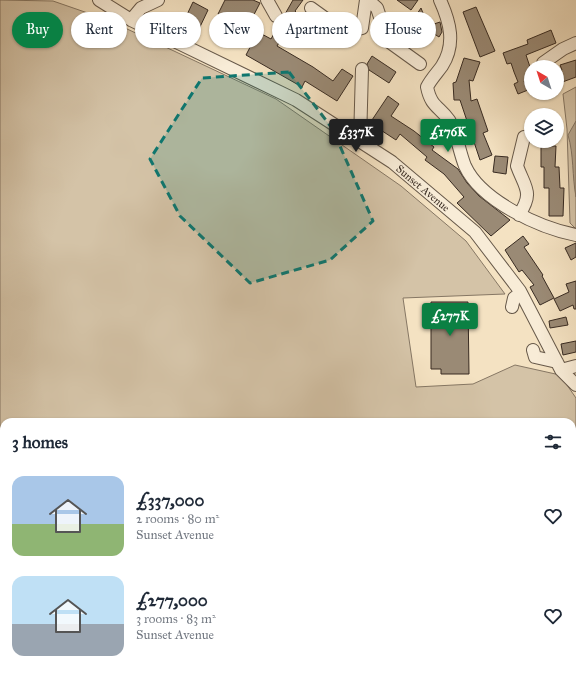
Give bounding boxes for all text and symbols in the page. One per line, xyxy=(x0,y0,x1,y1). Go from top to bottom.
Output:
chip: Buy xyxy=(12,12,63,48)
chip: Rent xyxy=(71,12,127,48)
chip: Filters xyxy=(135,12,201,48)
chip: New xyxy=(209,12,264,48)
chip: Apartment xyxy=(272,12,362,48)
chip: House xyxy=(370,12,436,48)
north arrow xyxy=(524,60,564,100)
map controls xyxy=(524,60,564,148)
button: layers xyxy=(524,108,564,148)
pin: £337K xyxy=(328,119,384,153)
pin: £176K xyxy=(420,119,476,153)
text: £337K xyxy=(338,124,374,140)
text: £176K xyxy=(430,124,466,140)
street label: Sunset Avenue xyxy=(393,162,452,215)
pin: £277K xyxy=(422,303,478,337)
text: £277K xyxy=(431,308,469,324)
icon: filters xyxy=(542,431,564,453)
text: 3 homes xyxy=(12,432,68,453)
text: £337,000 xyxy=(136,490,204,511)
icon: home xyxy=(44,492,92,540)
icon: heart xyxy=(542,505,564,527)
text: 2 rooms · 80 m² xyxy=(136,511,219,527)
text: Sunset Avenue xyxy=(136,527,214,543)
text: £277,000 xyxy=(136,590,208,611)
icon: home xyxy=(44,592,92,640)
icon: heart xyxy=(542,605,564,627)
text: 3 rooms · 83 m² xyxy=(136,611,216,627)
text: Sunset Avenue xyxy=(136,627,214,643)

